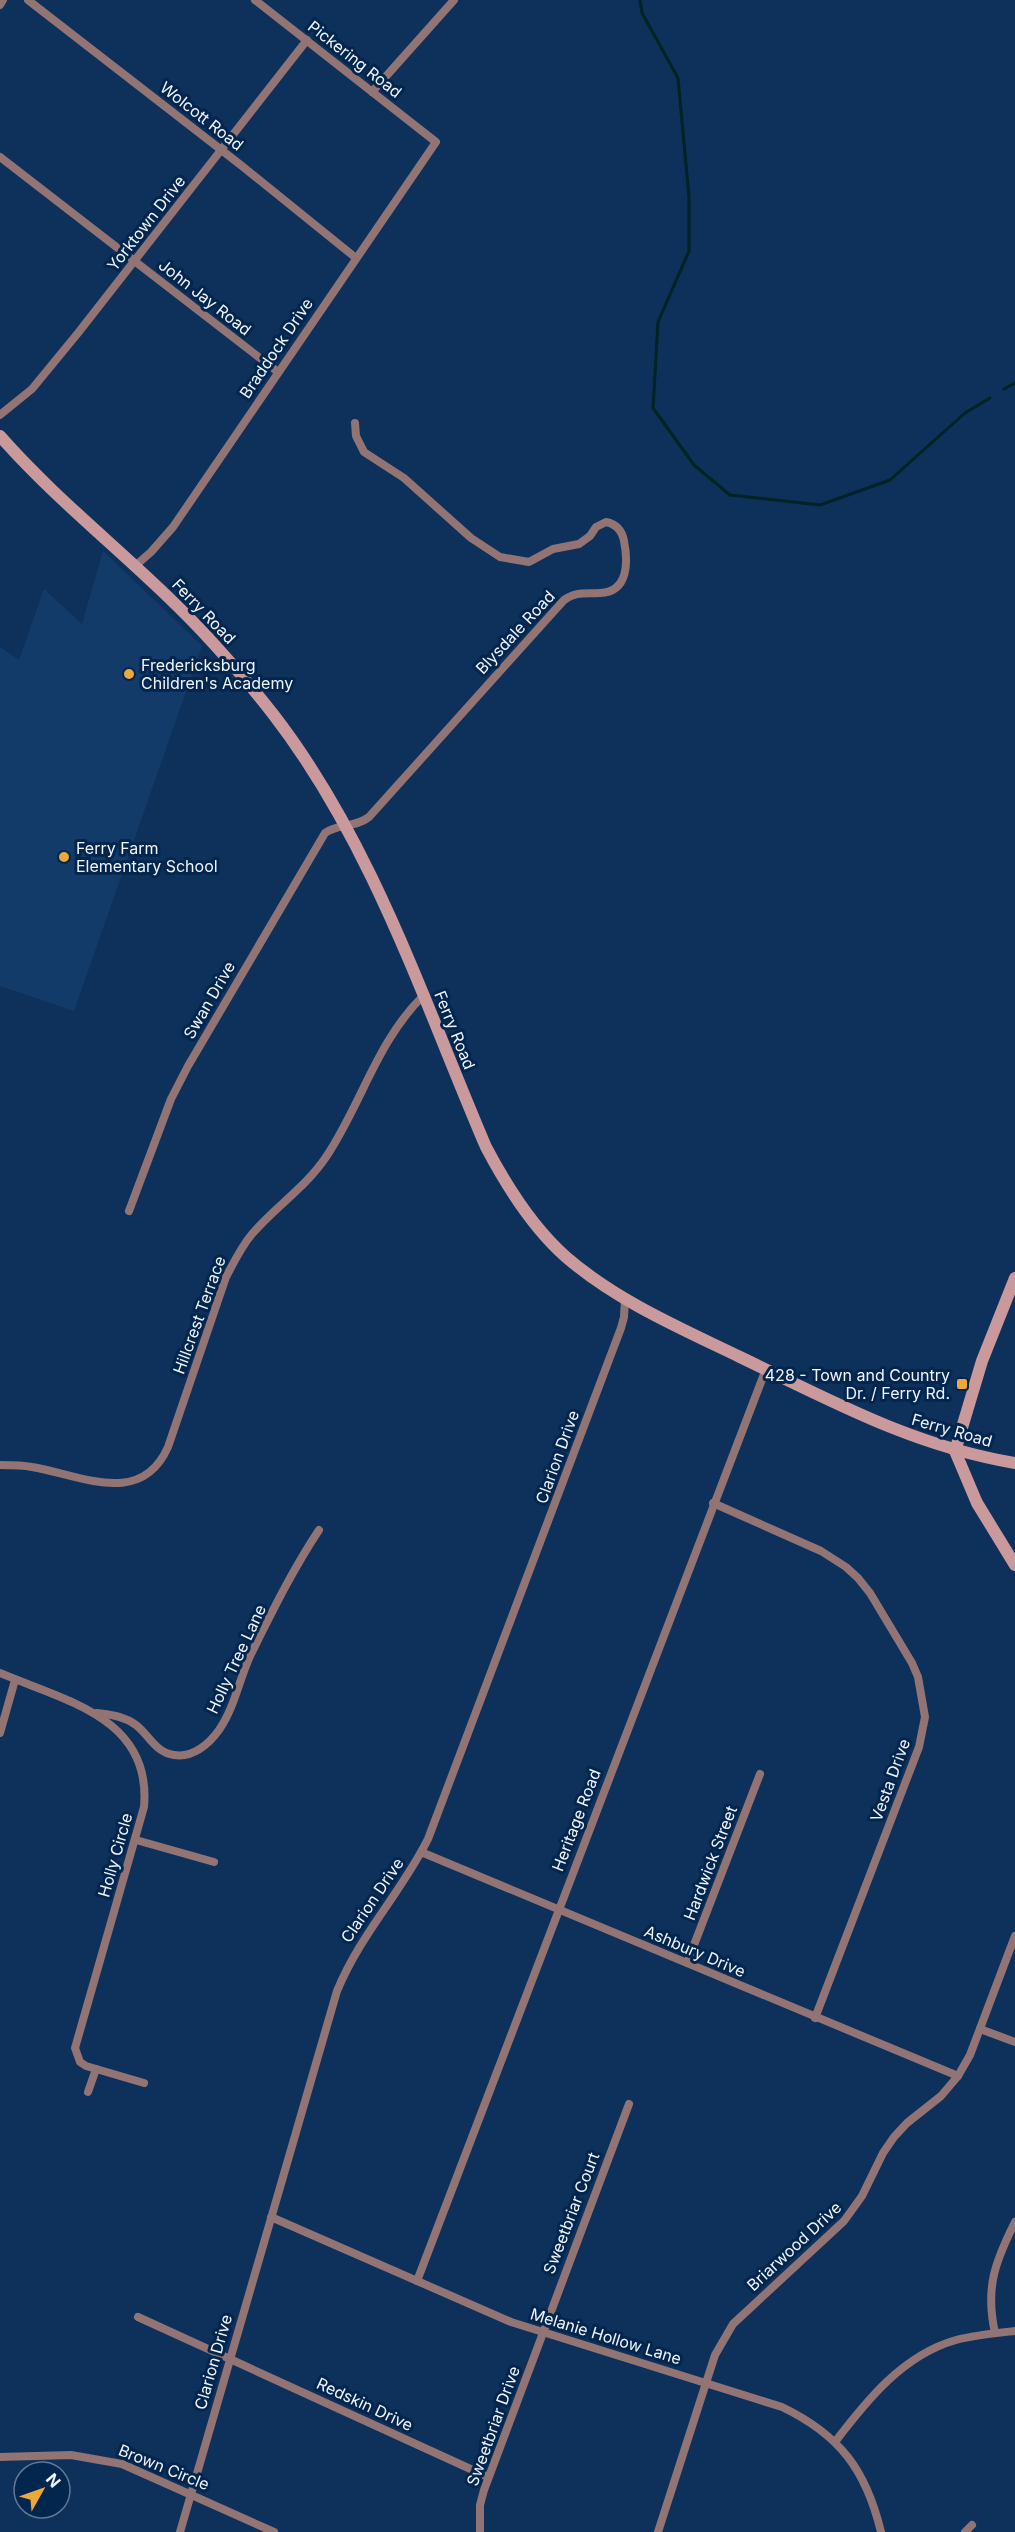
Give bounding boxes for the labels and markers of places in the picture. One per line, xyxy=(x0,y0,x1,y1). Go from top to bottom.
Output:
place label: Fredericksburg Children's Academy xyxy=(141,655,293,693)
marker: Fredericksburg Children's Academy xyxy=(122,667,136,681)
place label: Ferry Farm Elementary School xyxy=(76,838,218,876)
marker: Ferry Farm Elementary School xyxy=(57,850,71,864)
place label: 428 - Town and Country Dr. / Ferry Rd. xyxy=(765,1365,950,1403)
marker: 428 - Town and Country Dr. / Ferry Rd. xyxy=(955,1377,969,1391)

